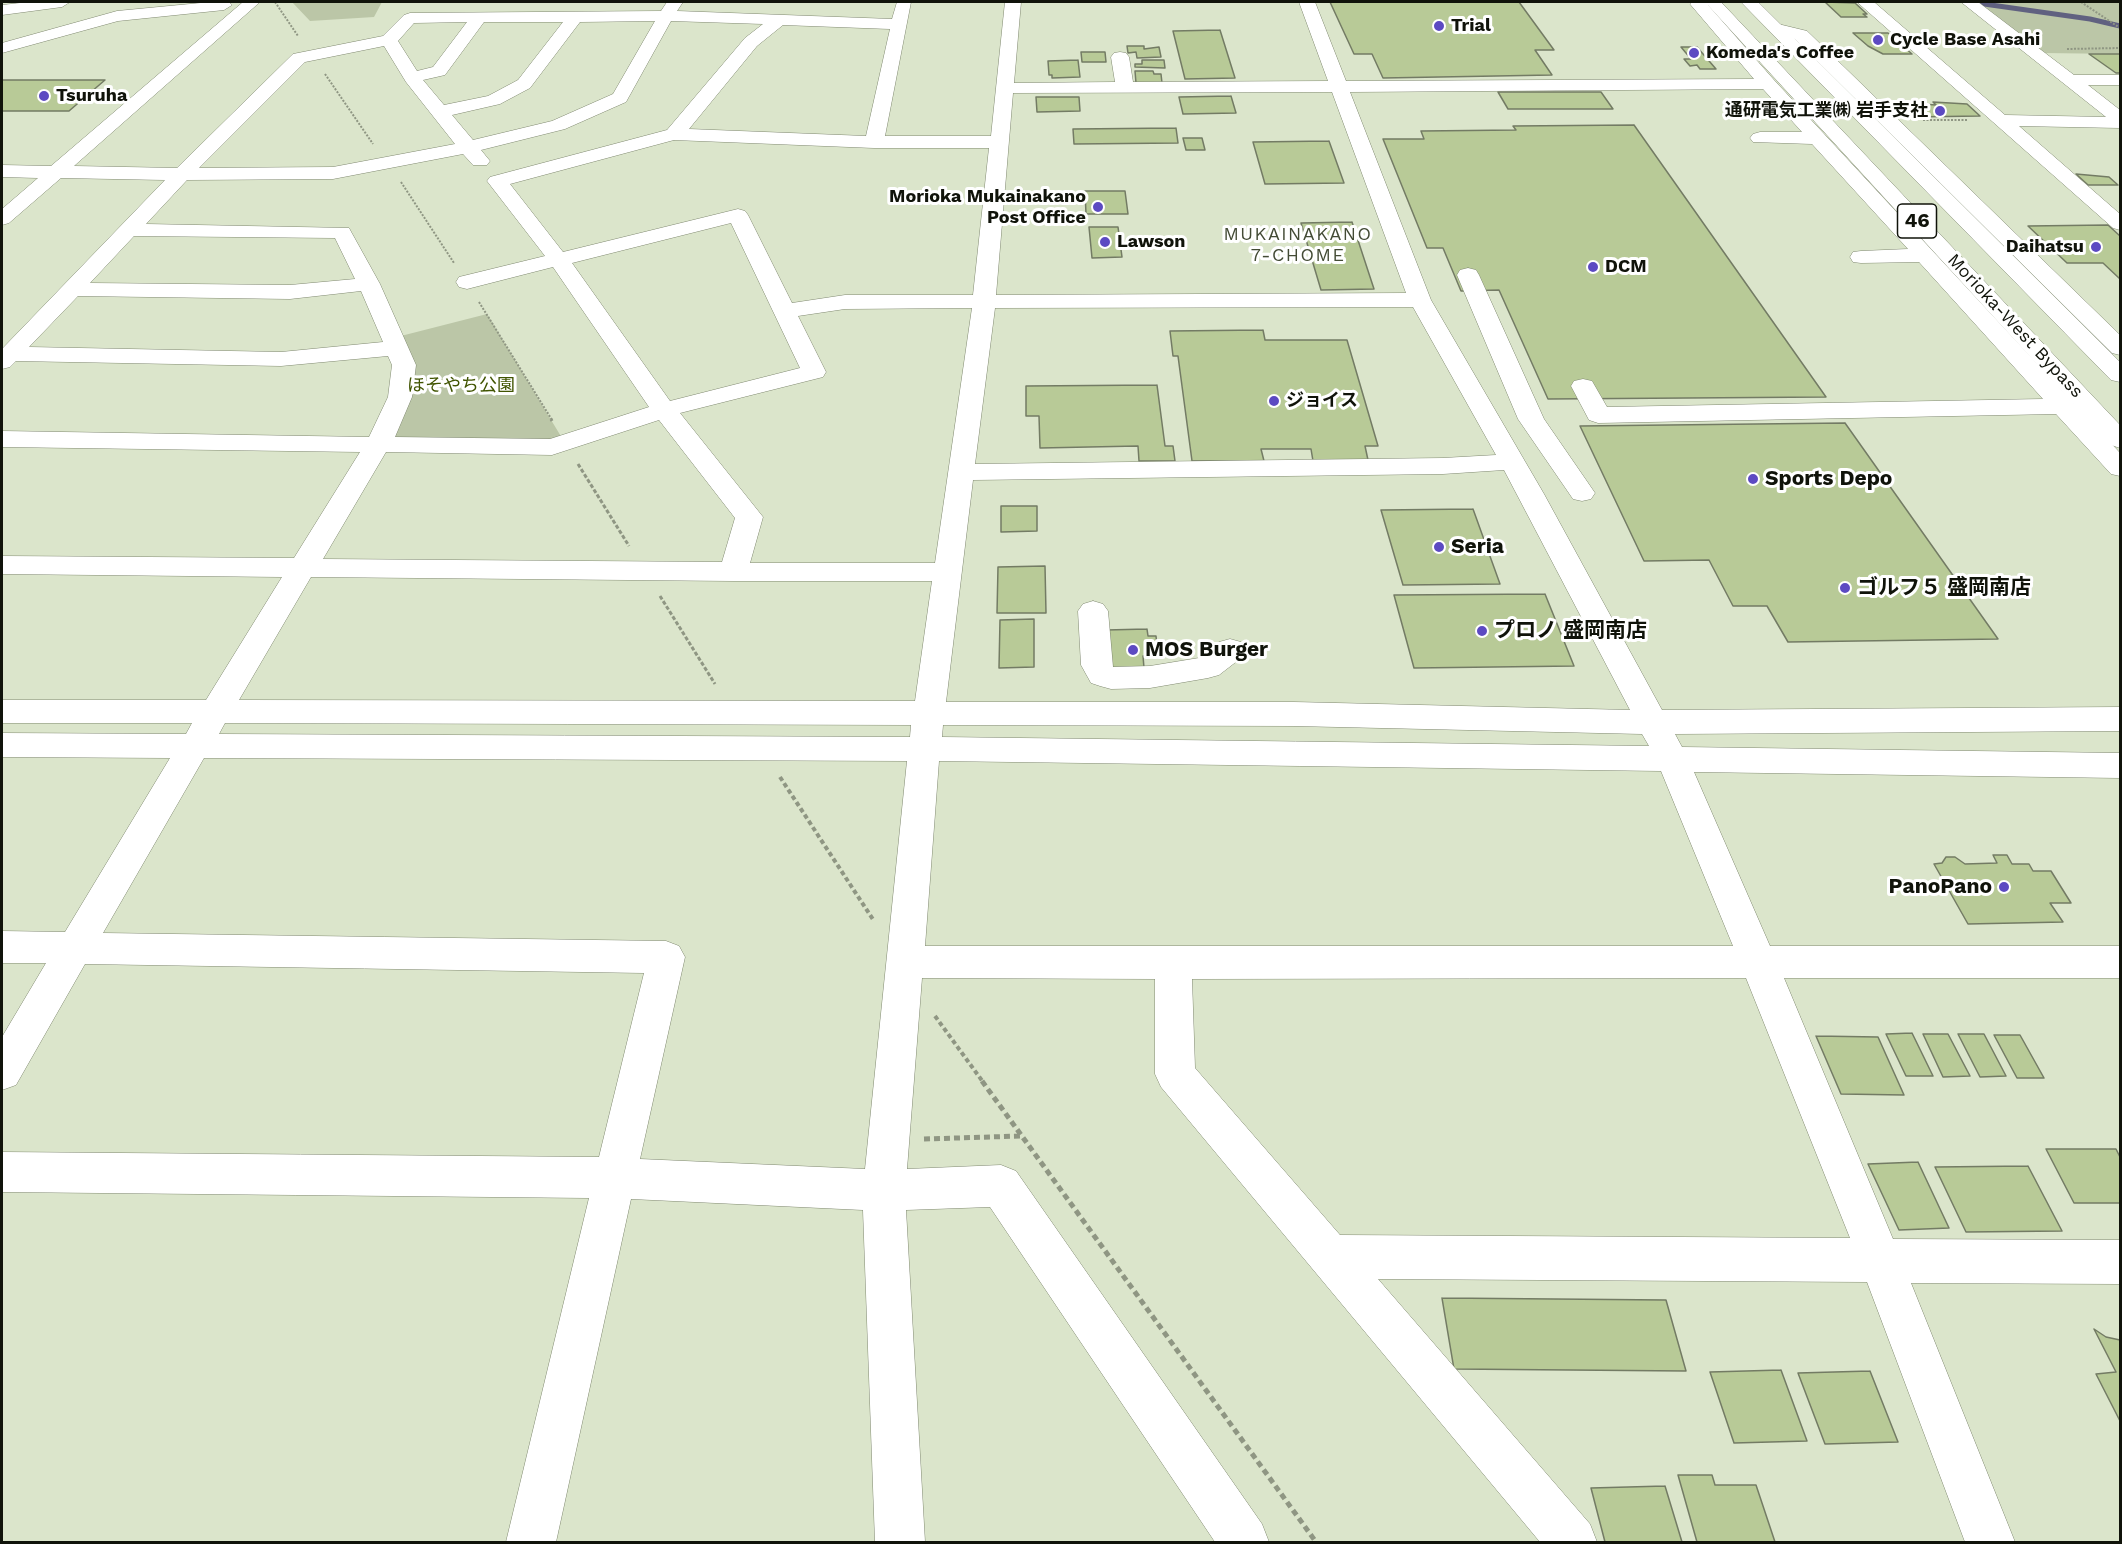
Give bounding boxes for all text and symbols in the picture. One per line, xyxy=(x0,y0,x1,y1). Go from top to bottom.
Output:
place label: Trial xyxy=(1451,15,1491,37)
marker: Trial xyxy=(1432,19,1446,33)
place label: Cycle Base Asahi xyxy=(1890,29,2040,51)
marker: Cycle Base Asahi xyxy=(1871,33,1885,47)
place label: Komeda's Coffee xyxy=(1706,42,1854,64)
marker: Komeda's Coffee xyxy=(1687,46,1701,60)
place label: Tsuruha xyxy=(56,85,127,107)
marker: Tsuruha xyxy=(37,89,51,103)
place label: 通研電気工業㈱ 岩手支社 xyxy=(1725,100,1928,122)
marker: 通研電気工業㈱ 岩手支社 xyxy=(1933,104,1947,118)
place label: Morioka Mukainakano Post Office xyxy=(889,186,1086,228)
marker: Morioka Mukainakano Post Office xyxy=(1091,200,1105,214)
road number: 46 xyxy=(1898,204,1936,238)
district label: MUKAINAKANO 7-CHOME xyxy=(1223,224,1373,266)
place label: Lawson xyxy=(1117,231,1186,253)
marker: Lawson xyxy=(1098,235,1112,249)
place label: Daihatsu xyxy=(2006,236,2084,258)
marker: Daihatsu xyxy=(2089,240,2103,254)
street label: Morioka-West Bypass xyxy=(1943,249,2087,403)
place label: DCM xyxy=(1605,256,1647,278)
marker: DCM xyxy=(1586,260,1600,274)
park label: ほそやち公園 xyxy=(407,375,515,397)
place label: ジョイス xyxy=(1286,390,1358,412)
marker: ジョイス xyxy=(1267,394,1281,408)
place label: Sports Depo xyxy=(1765,466,1892,492)
marker: Sports Depo xyxy=(1746,472,1760,486)
place label: Seria xyxy=(1451,534,1504,560)
marker: Seria xyxy=(1432,540,1446,554)
place label: ゴルフ５ 盛岡南店 xyxy=(1857,575,2031,601)
marker: ゴルフ５ 盛岡南店 xyxy=(1838,581,1852,595)
place label: プロノ 盛岡南店 xyxy=(1494,618,1647,644)
marker: プロノ 盛岡南店 xyxy=(1475,624,1489,638)
place label: MOS Burger xyxy=(1145,637,1268,663)
marker: MOS Burger xyxy=(1126,643,1140,657)
place label: PanoPano xyxy=(1889,874,1992,900)
marker: PanoPano xyxy=(1997,880,2011,894)

